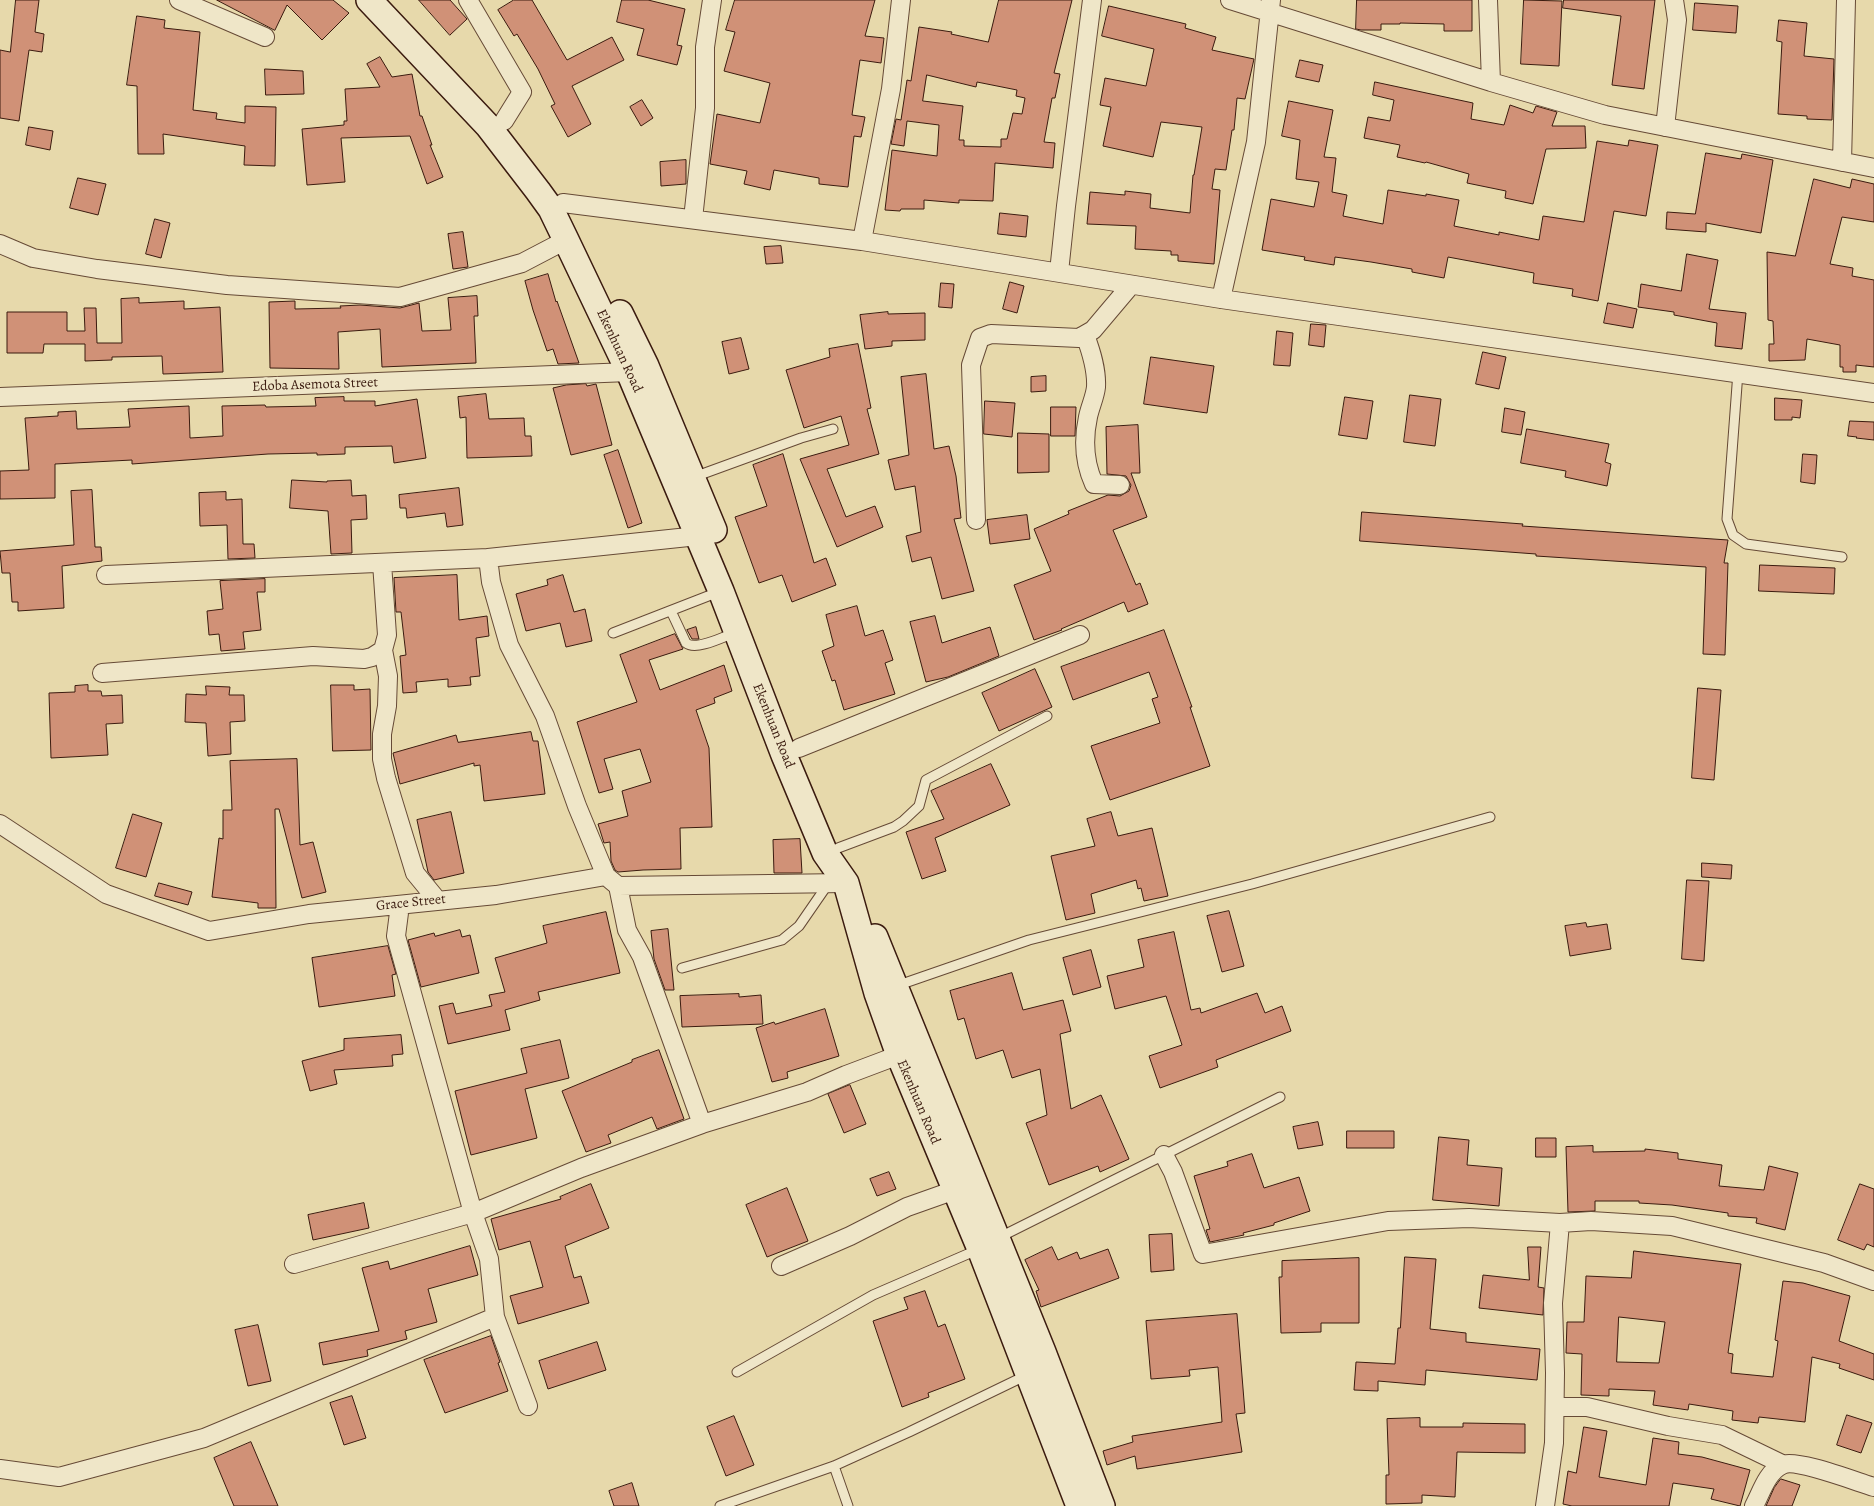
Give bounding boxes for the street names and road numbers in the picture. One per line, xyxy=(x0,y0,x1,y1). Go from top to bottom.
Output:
street label: Ekenhuan Road xyxy=(592,307,646,395)
street label: Edoba Asemota Street xyxy=(252,374,378,396)
street label: Ekenhuan Road xyxy=(748,681,798,771)
street label: Grace Street xyxy=(375,891,447,915)
street label: Ekenhuan Road xyxy=(893,1057,943,1147)

